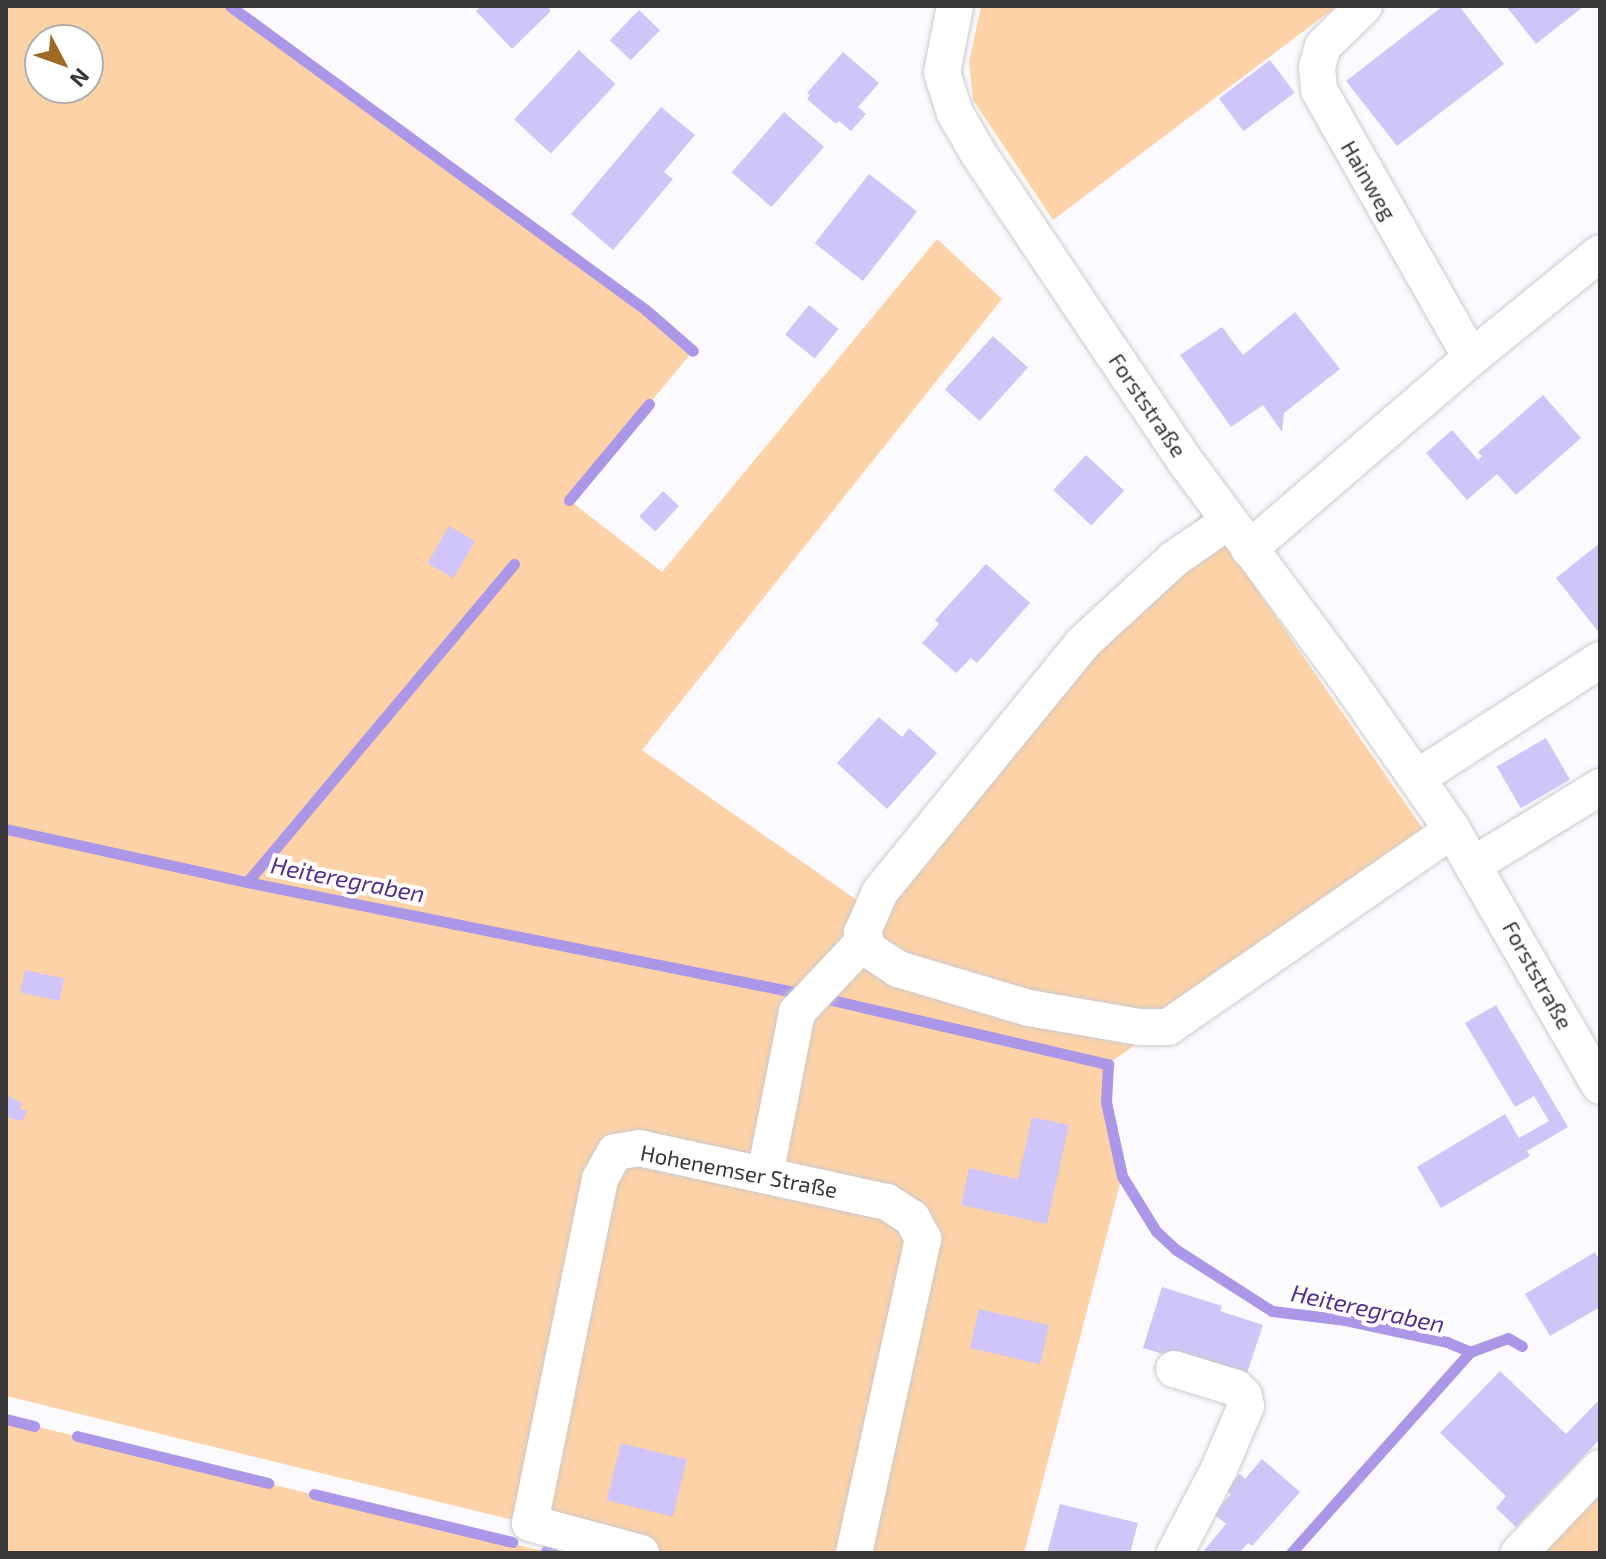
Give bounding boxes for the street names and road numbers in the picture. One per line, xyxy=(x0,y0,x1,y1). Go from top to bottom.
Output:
street label: Hainweg xyxy=(1336,136,1402,224)
street label: Forststraße xyxy=(1104,348,1192,462)
street label: Forststraße xyxy=(1497,916,1579,1034)
street label: Hohenemser Straße xyxy=(638,1139,840,1203)

